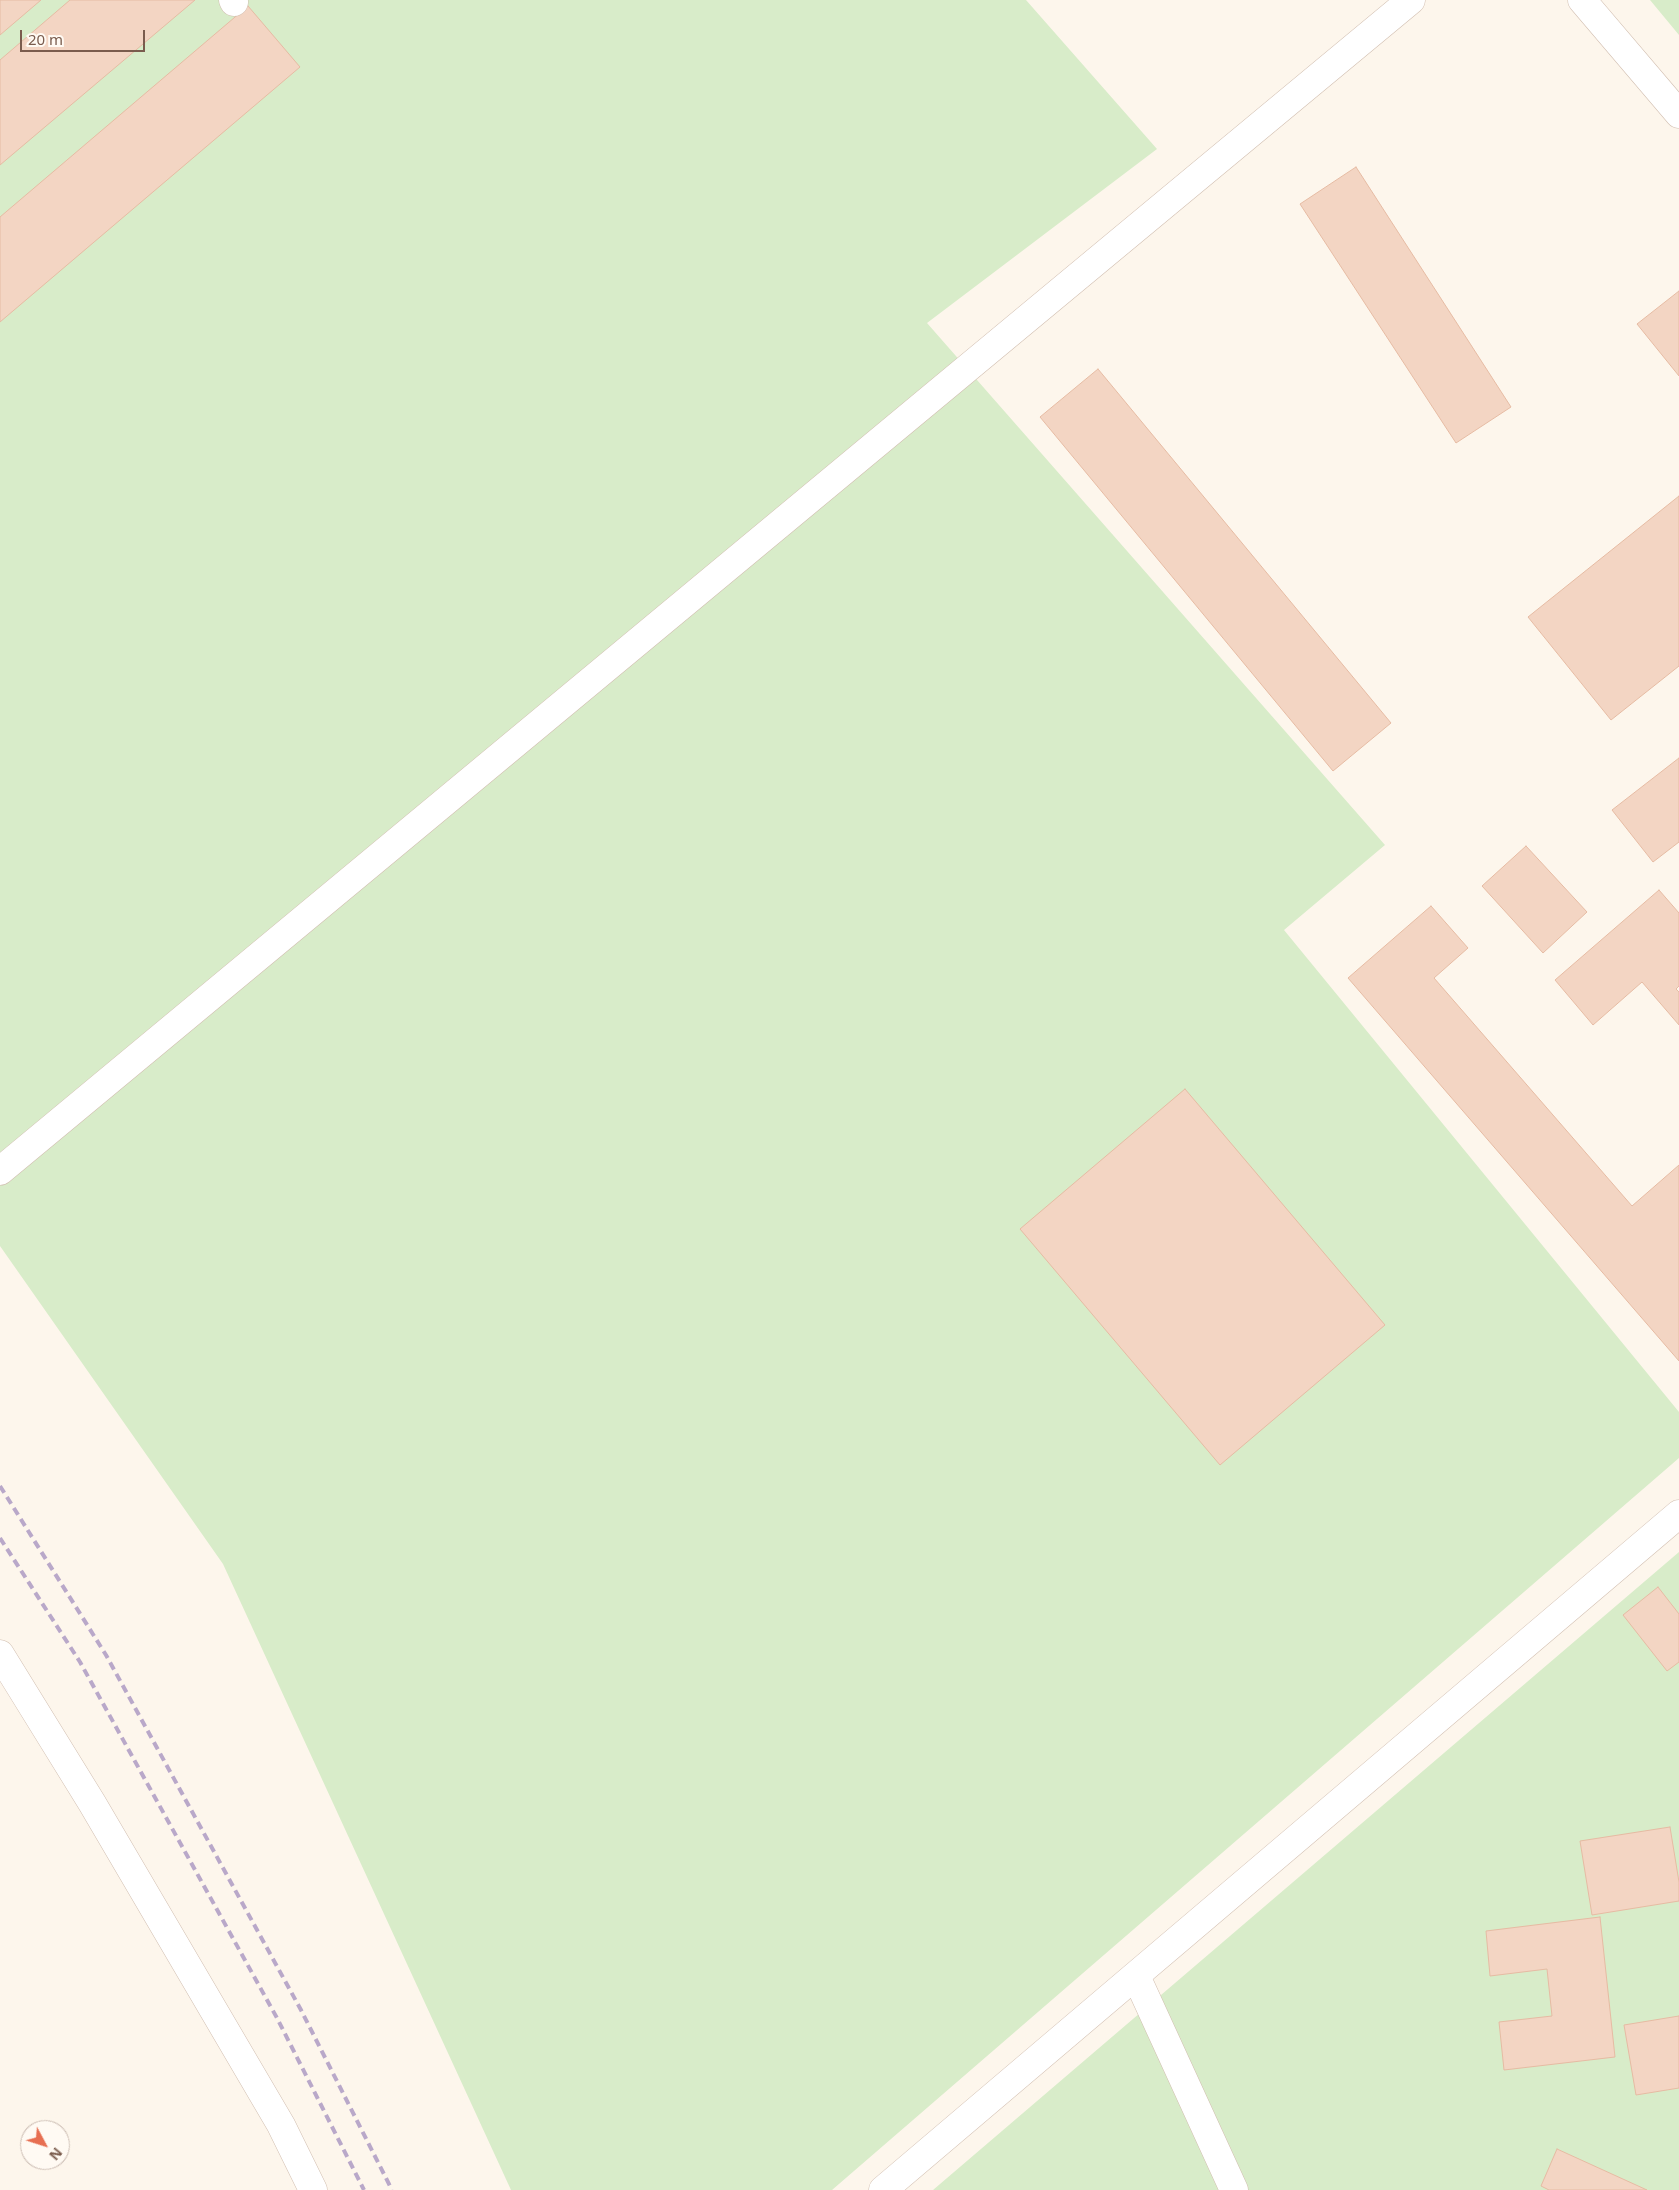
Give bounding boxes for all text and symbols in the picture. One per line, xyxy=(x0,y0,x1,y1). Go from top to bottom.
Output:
scale bar xyxy=(22,20,148,52)
text: 20 m xyxy=(28,29,63,49)
north arrow xyxy=(20,2120,70,2170)
text: N xyxy=(45,2144,67,2165)

